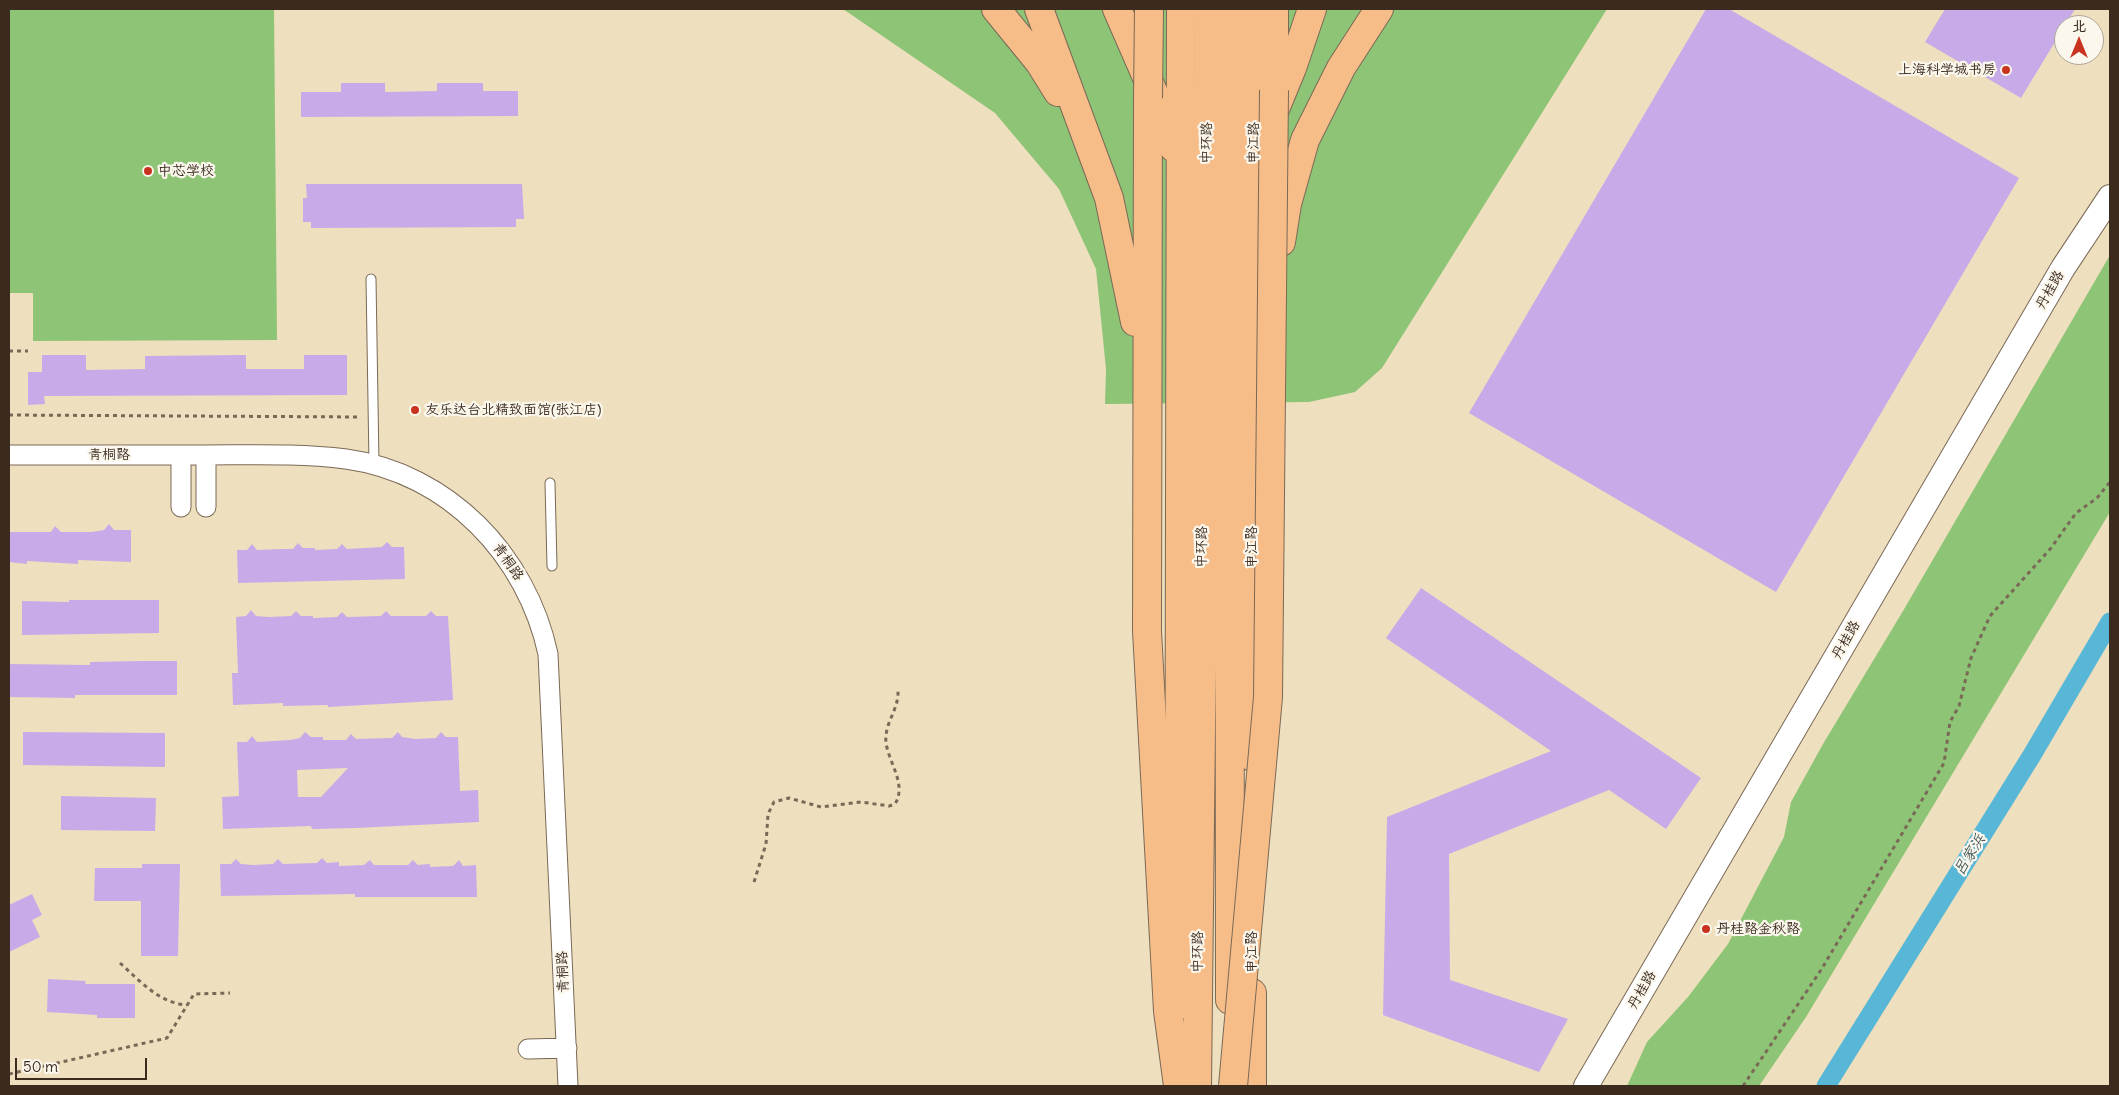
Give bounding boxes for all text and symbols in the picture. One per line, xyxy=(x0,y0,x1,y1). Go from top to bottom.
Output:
north arrow xyxy=(2054,15,2104,65)
text: 北 xyxy=(2072,17,2086,35)
place label: 上海科学城书房 xyxy=(1898,62,1996,78)
marker: 上海科学城书房 xyxy=(2000,64,2012,76)
street label: 中环路 xyxy=(1198,122,1216,164)
street label: 申江路 xyxy=(1245,122,1263,164)
place label: 中芯学校 xyxy=(158,163,214,179)
marker: 中芯学校 xyxy=(142,165,154,177)
street label: 丹桂路 xyxy=(2032,268,2068,312)
place label: 友乐达台北精致面馆(张江店) xyxy=(425,402,601,418)
marker: 友乐达台北精致面馆(张江店) xyxy=(409,404,421,416)
street label: 青桐路 xyxy=(88,447,130,463)
street label: 中环路 xyxy=(1193,526,1211,568)
street label: 申江路 xyxy=(1244,526,1260,568)
street label: 青桐路 xyxy=(489,540,527,584)
street label: 丹桂路 xyxy=(1828,618,1864,662)
water label: 吕家浜 xyxy=(1950,831,1990,879)
place label: 丹桂路金秋路 xyxy=(1716,921,1800,937)
marker: 丹桂路金秋路 xyxy=(1700,923,1712,935)
street label: 中环路 xyxy=(1189,931,1207,973)
street label: 申江路 xyxy=(1244,931,1260,973)
street label: 青桐路 xyxy=(554,951,572,993)
street label: 丹桂路 xyxy=(1624,968,1660,1012)
scale bar xyxy=(18,1048,150,1080)
text: 50 m xyxy=(23,1057,58,1076)

